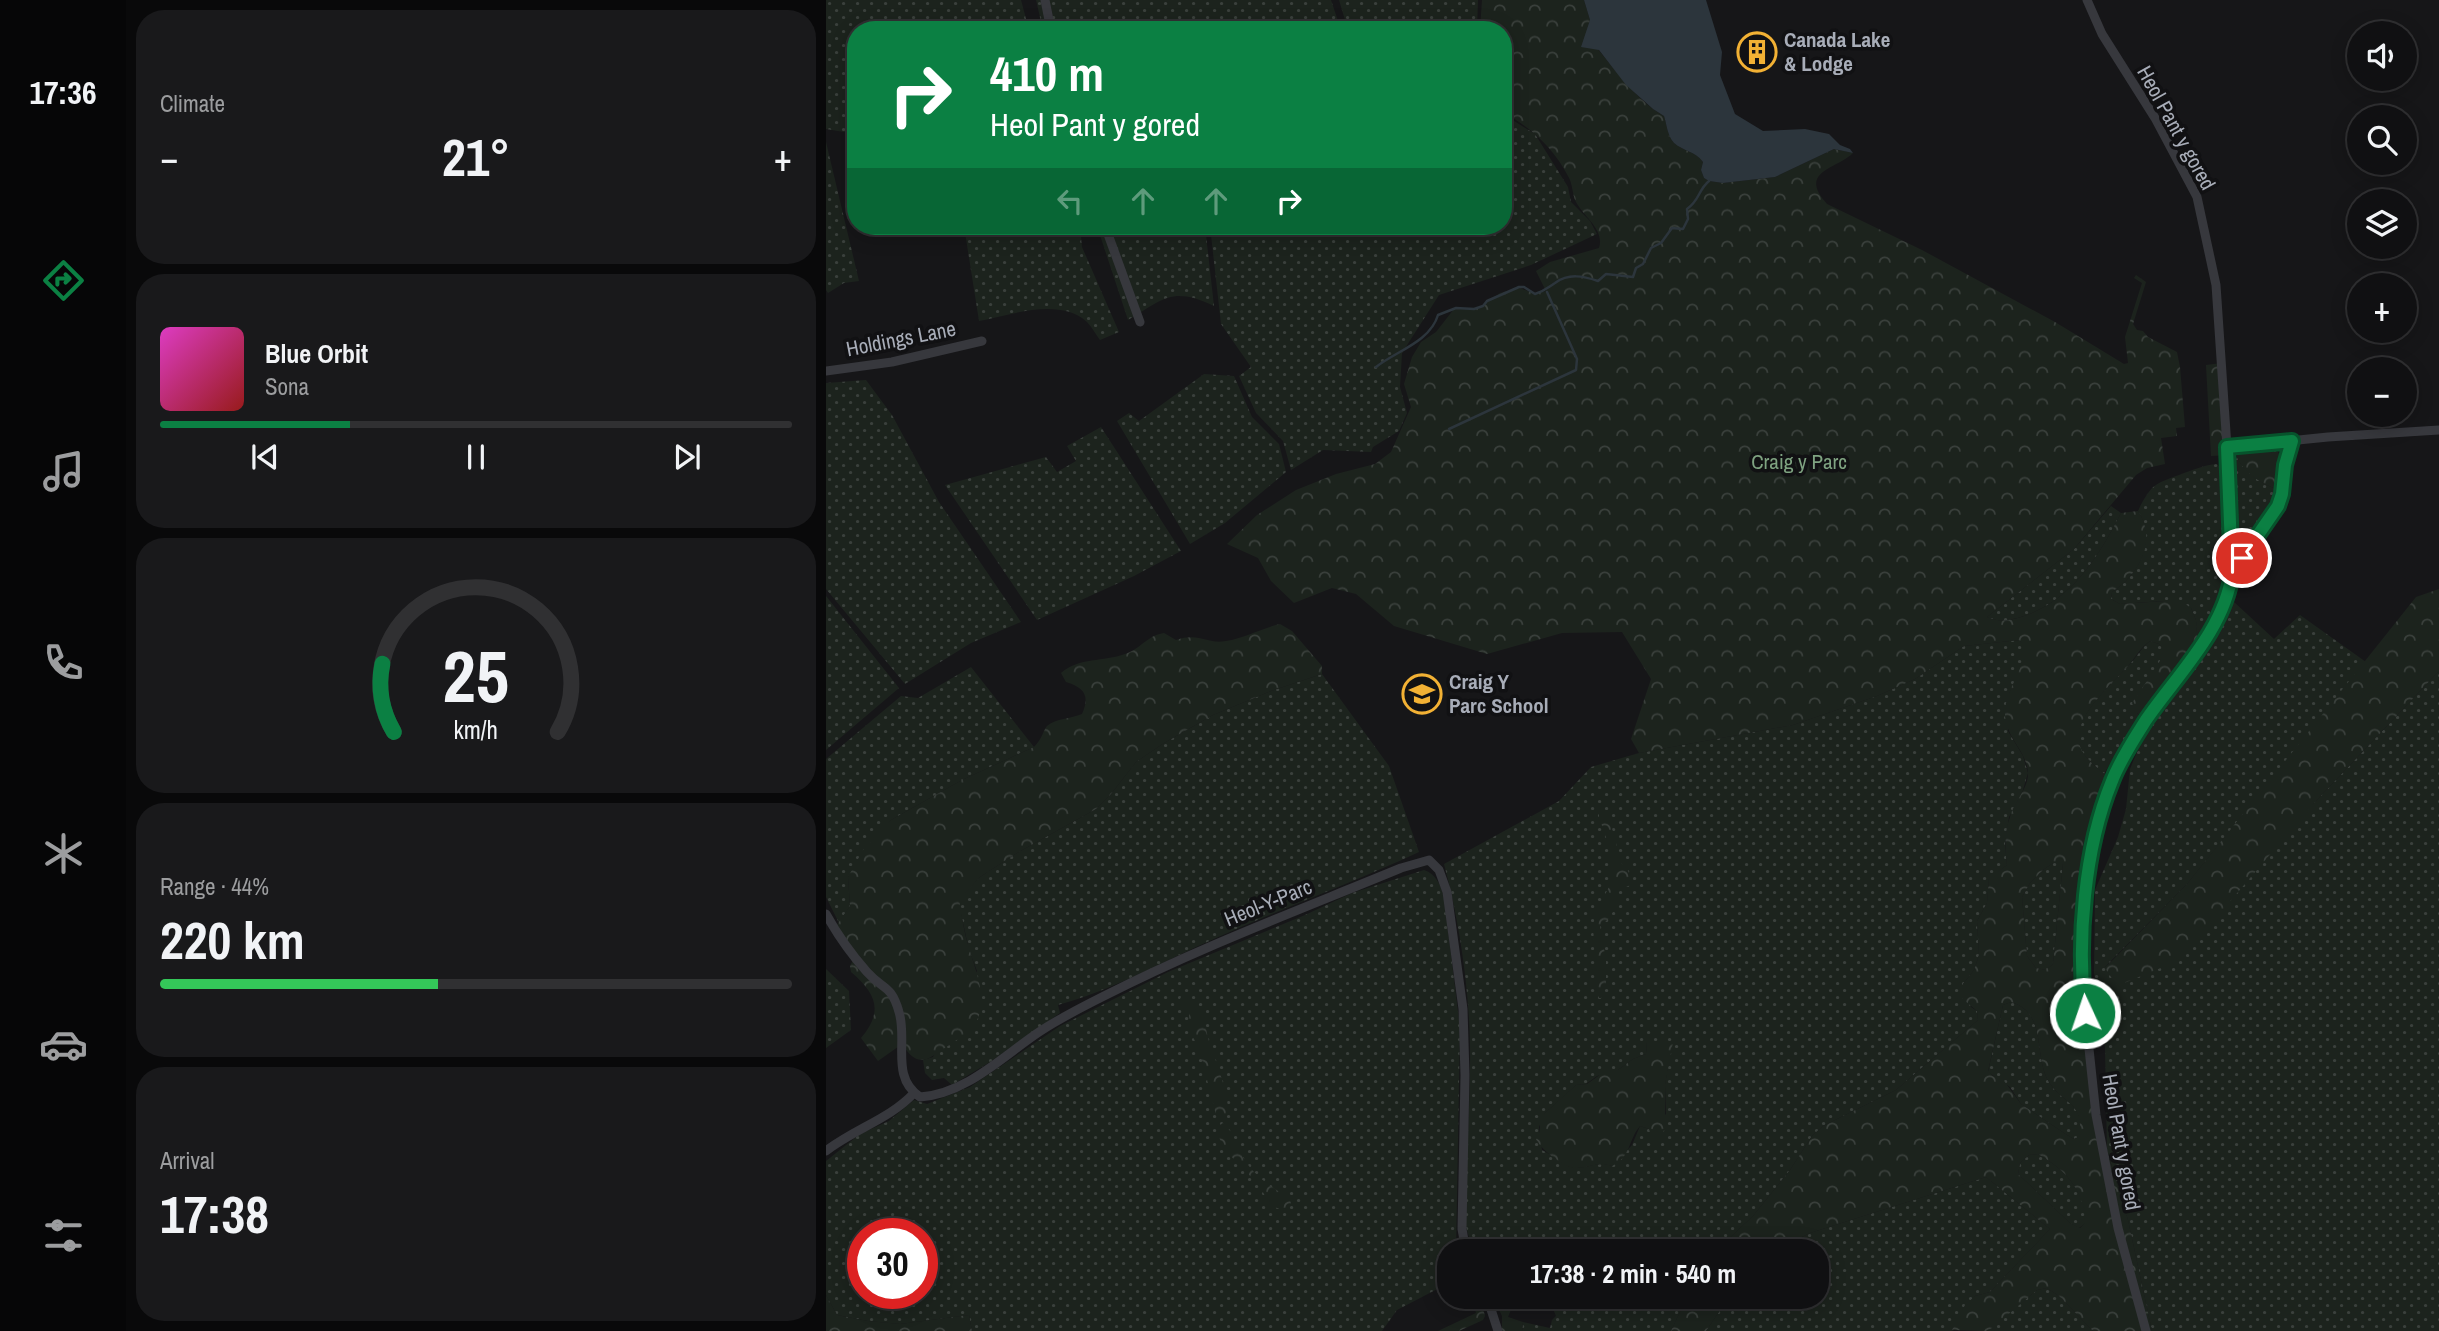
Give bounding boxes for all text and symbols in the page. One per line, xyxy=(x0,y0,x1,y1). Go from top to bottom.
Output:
map controls xyxy=(2347,21,2417,427)
button: sound xyxy=(2347,21,2417,91)
place label: Canada Lake & Lodge xyxy=(1784,25,1890,78)
building icon: Canada Lake & Lodge xyxy=(1736,31,1778,73)
text: 410 m xyxy=(990,40,1104,106)
icon: right xyxy=(875,49,966,140)
street label: Heol Pant y gored xyxy=(2130,60,2223,195)
text: 17:36 xyxy=(29,71,97,114)
text: Climate xyxy=(160,88,225,119)
text: Heol Pant y gored xyxy=(990,103,1200,146)
button: search xyxy=(2347,105,2417,175)
text: 21° xyxy=(442,122,510,192)
text: − xyxy=(160,132,178,183)
text: + xyxy=(774,132,792,183)
icon: left xyxy=(1051,182,1089,220)
icon: ahead xyxy=(1124,182,1162,220)
icon: ahead xyxy=(1197,182,1235,220)
icon: right xyxy=(1270,182,1308,220)
button: layers xyxy=(2347,189,2417,259)
icon: directions xyxy=(39,256,88,305)
button: + xyxy=(2347,273,2417,343)
street label: Holdings Lane xyxy=(844,314,958,363)
text: Blue Orbit xyxy=(265,336,368,371)
button: − xyxy=(2347,357,2417,427)
text: Sona xyxy=(265,371,309,402)
icon: previous xyxy=(246,438,284,476)
icon: pause xyxy=(457,438,495,476)
icon: next xyxy=(668,438,706,476)
icon: music xyxy=(39,447,88,496)
park label: Craig y Parc xyxy=(1751,447,1847,476)
pin xyxy=(2212,528,2272,588)
icon: arrive xyxy=(2223,539,2261,577)
text: 25 xyxy=(443,627,509,725)
icon: phone xyxy=(39,638,88,687)
place label: Craig Y Parc School xyxy=(1449,667,1549,720)
school or university icon: Craig Y Parc School xyxy=(1401,673,1443,715)
text: km/h xyxy=(454,712,498,746)
icon: climate xyxy=(39,829,88,878)
text: Range · 44% xyxy=(160,871,269,902)
street label: Heol-Y-Parc xyxy=(1220,872,1316,933)
text: 220 km xyxy=(160,905,305,975)
position arrow xyxy=(2048,976,2122,1050)
icon: car xyxy=(39,1020,88,1069)
street label: Heol Pant y gored xyxy=(2095,1072,2148,1212)
text: Arrival xyxy=(160,1145,215,1176)
text: 17:38 xyxy=(160,1179,269,1249)
icon: filters xyxy=(39,1211,88,1260)
speed limit sign: 30 xyxy=(847,1218,938,1309)
text: 17:38 · 2 min · 540 m xyxy=(1530,1256,1736,1291)

